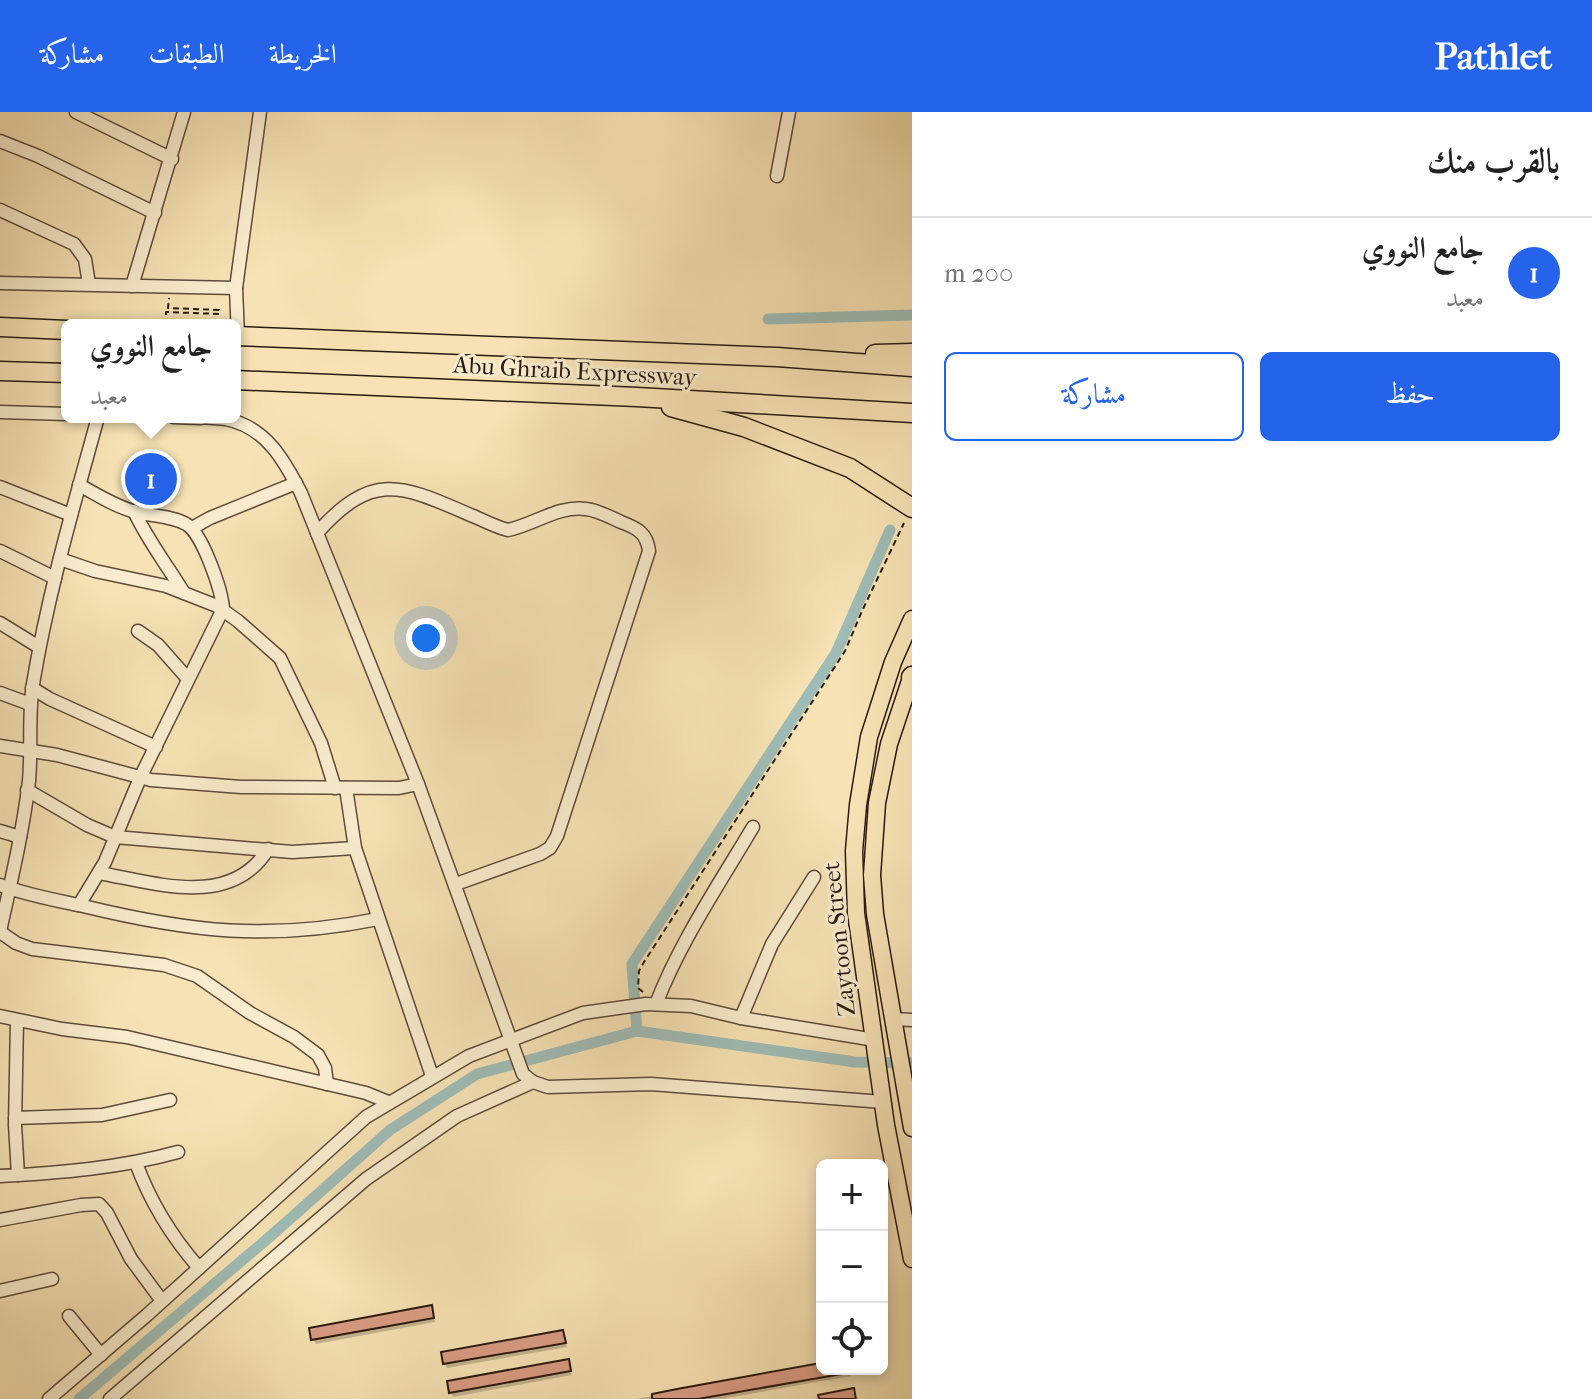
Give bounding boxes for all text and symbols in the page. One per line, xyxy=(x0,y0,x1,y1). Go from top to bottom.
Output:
text: Pathlet xyxy=(1434,34,1552,79)
text: مشاركة xyxy=(40,37,104,70)
text: الطبقات xyxy=(148,37,225,70)
text: الخريطة xyxy=(269,37,337,70)
text: بالقرب منك xyxy=(1427,141,1560,181)
text: جامع النووي xyxy=(1362,231,1484,266)
text: 200 m xyxy=(944,258,1013,289)
text: 1 xyxy=(1529,258,1539,289)
text: معبد xyxy=(1446,282,1484,313)
popup xyxy=(61,319,241,423)
text: جامع النووي xyxy=(90,329,212,364)
street label: Abu Ghraib Expressway xyxy=(452,351,699,391)
button: مشاركة xyxy=(944,352,1244,441)
button: حفظ xyxy=(1260,352,1560,441)
text: معبد xyxy=(90,380,128,411)
pin: 1 xyxy=(125,449,177,509)
your location xyxy=(406,618,446,658)
street label: Zaytoon Street xyxy=(817,860,861,1017)
map controls xyxy=(816,1159,888,1375)
button: + xyxy=(816,1159,888,1231)
button: − xyxy=(816,1231,888,1303)
button: locate xyxy=(816,1303,888,1375)

